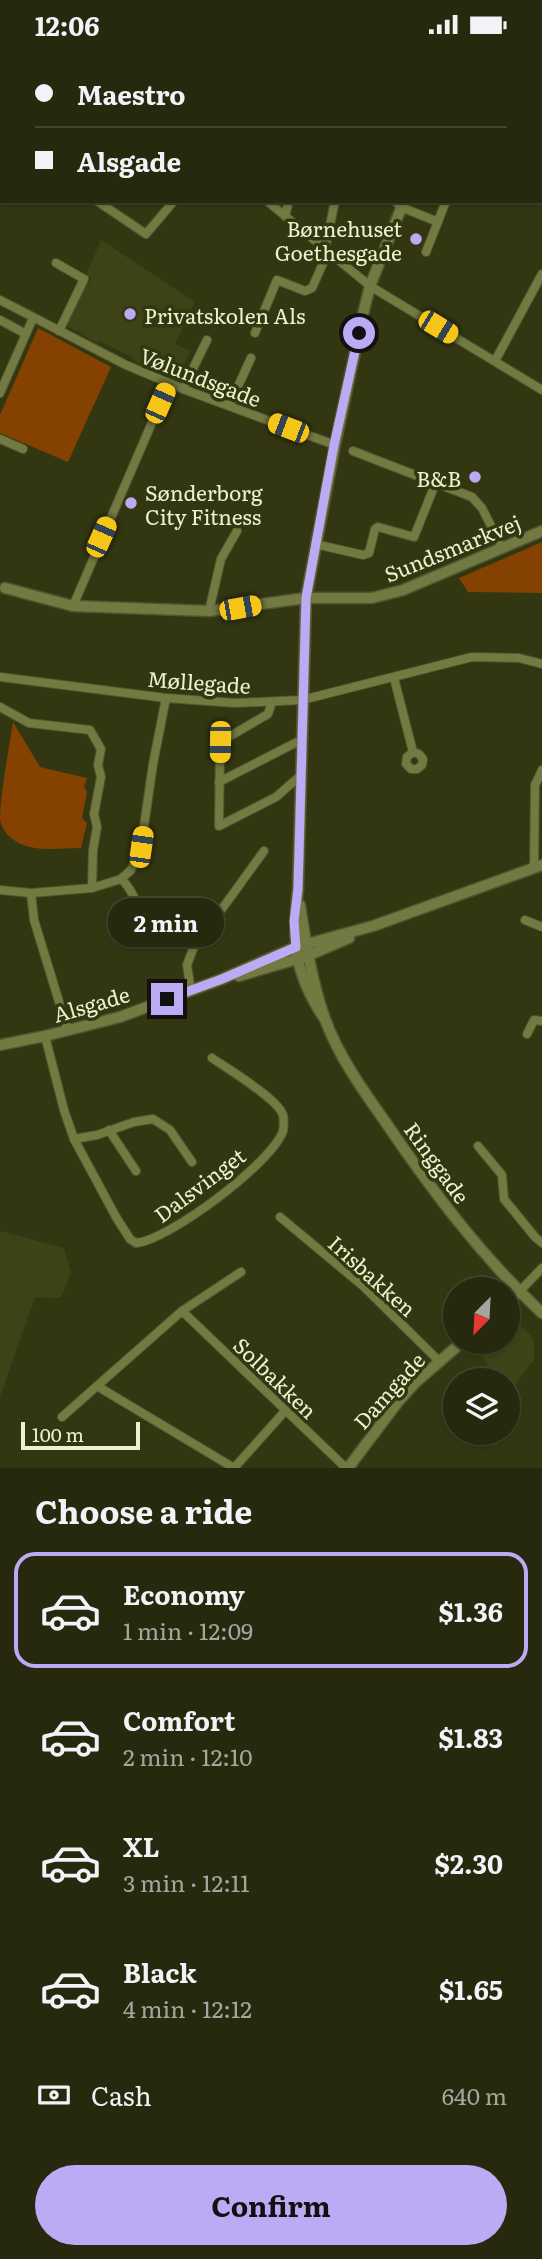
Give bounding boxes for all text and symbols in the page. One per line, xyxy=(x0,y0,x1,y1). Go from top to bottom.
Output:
text: 12:06 xyxy=(35,5,99,44)
text: Maestro xyxy=(77,74,186,113)
text: Alsgade xyxy=(77,141,181,180)
place label: Børnehuset Goethesgade xyxy=(275,212,403,267)
marker: Børnehuset Goethesgade xyxy=(408,231,424,247)
place label: Privatskolen Als xyxy=(144,299,305,330)
marker: Privatskolen Als xyxy=(122,306,138,322)
car xyxy=(415,307,462,347)
route start xyxy=(343,317,375,349)
street label: Vølundsgade xyxy=(136,339,266,413)
car xyxy=(142,380,179,426)
car xyxy=(265,411,312,445)
place label: B&B xyxy=(416,462,461,493)
marker: B&B xyxy=(467,469,483,485)
place label: Sønderborg City Fitness xyxy=(145,476,263,531)
marker: Sønderborg City Fitness xyxy=(123,495,139,511)
street label: Sundsmarkvej xyxy=(379,506,525,588)
car xyxy=(83,514,120,560)
car xyxy=(218,594,263,622)
street label: Møllegade xyxy=(146,662,252,700)
car xyxy=(210,721,231,763)
car xyxy=(128,825,155,869)
callout: 2 min xyxy=(109,897,225,947)
text: 2 min xyxy=(134,905,198,939)
street label: Alsgade xyxy=(49,977,133,1029)
route end xyxy=(151,983,183,1015)
street label: Ringgade xyxy=(398,1115,478,1209)
street label: Dalsvinget xyxy=(147,1139,252,1229)
street label: Irisbakken xyxy=(322,1227,424,1323)
north arrow xyxy=(443,1277,520,1355)
map controls xyxy=(443,1277,520,1445)
street label: Solbakken xyxy=(227,1329,325,1425)
street label: Damgade xyxy=(345,1345,431,1435)
button: layers xyxy=(443,1368,520,1445)
scale bar xyxy=(21,1419,140,1451)
text: 100 m xyxy=(32,1420,84,1448)
text: Choose a ride xyxy=(35,1486,252,1534)
text: Economy xyxy=(123,1574,245,1613)
icon: car xyxy=(39,1579,102,1642)
text: $1.36 xyxy=(439,1591,503,1630)
text: 1 min · 12:09 xyxy=(123,1613,253,1647)
text: Comfort xyxy=(123,1700,235,1739)
icon: car xyxy=(39,1705,102,1768)
text: $1.83 xyxy=(439,1717,503,1756)
text: 2 min · 12:10 xyxy=(123,1739,253,1773)
text: XL xyxy=(123,1826,160,1865)
icon: car xyxy=(39,1831,102,1894)
text: $2.30 xyxy=(434,1843,503,1882)
text: 3 min · 12:11 xyxy=(123,1865,250,1899)
text: Black xyxy=(123,1952,197,1991)
icon: car xyxy=(39,1957,102,2020)
text: $1.65 xyxy=(439,1969,503,2008)
text: 4 min · 12:12 xyxy=(123,1991,252,2025)
text: Cash xyxy=(91,2075,152,2114)
icon: cash xyxy=(35,2076,73,2114)
text: 640 m xyxy=(442,2078,507,2112)
button: Confirm xyxy=(35,2165,507,2245)

